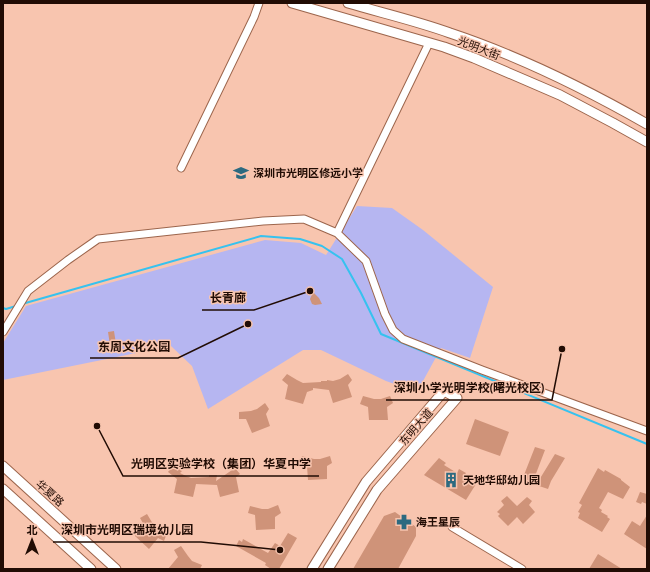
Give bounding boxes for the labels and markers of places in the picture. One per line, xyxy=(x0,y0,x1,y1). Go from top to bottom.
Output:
school or university icon: 深圳市光明区修远小学 xyxy=(232,164,250,182)
place label: 深圳市光明区修远小学 xyxy=(253,166,363,179)
callout: 长青廊 xyxy=(202,286,254,310)
callout: 东周文化公园 xyxy=(90,334,178,358)
callout: 深圳小学光明学校(曙光校区) xyxy=(386,376,552,400)
callout: 光明区实验学校（集团）华夏中学 xyxy=(123,452,319,476)
building icon: 天地华邸幼儿园 xyxy=(442,471,460,489)
place label: 天地华邸幼儿园 xyxy=(463,473,540,486)
pharmacy icon: 海王星辰 xyxy=(395,513,413,531)
place label: 海王星辰 xyxy=(416,515,460,528)
callout: 深圳市光明区瑞境幼儿园 xyxy=(53,518,201,542)

